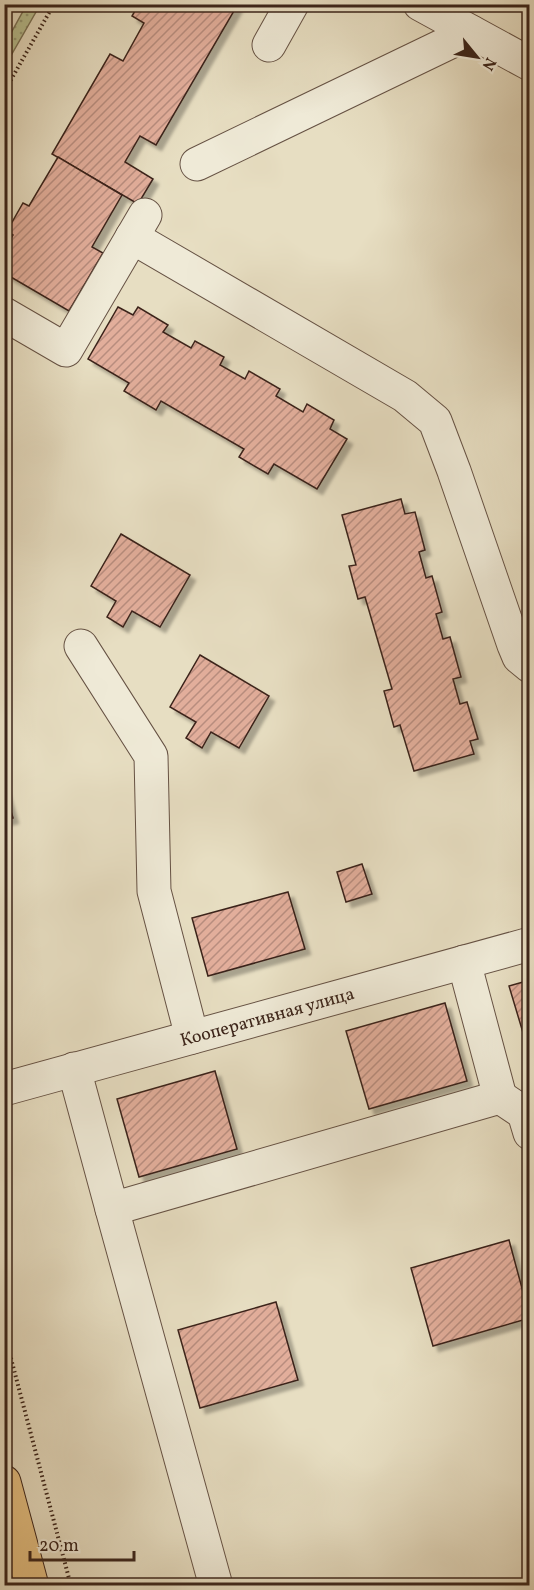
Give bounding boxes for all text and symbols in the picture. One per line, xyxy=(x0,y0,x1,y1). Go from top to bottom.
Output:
north arrow xyxy=(447,27,507,87)
text: N xyxy=(476,53,501,74)
street label: Кооперативная улица xyxy=(178,982,358,1054)
scale bar xyxy=(30,1524,134,1562)
text: 20 m xyxy=(39,1534,79,1559)

